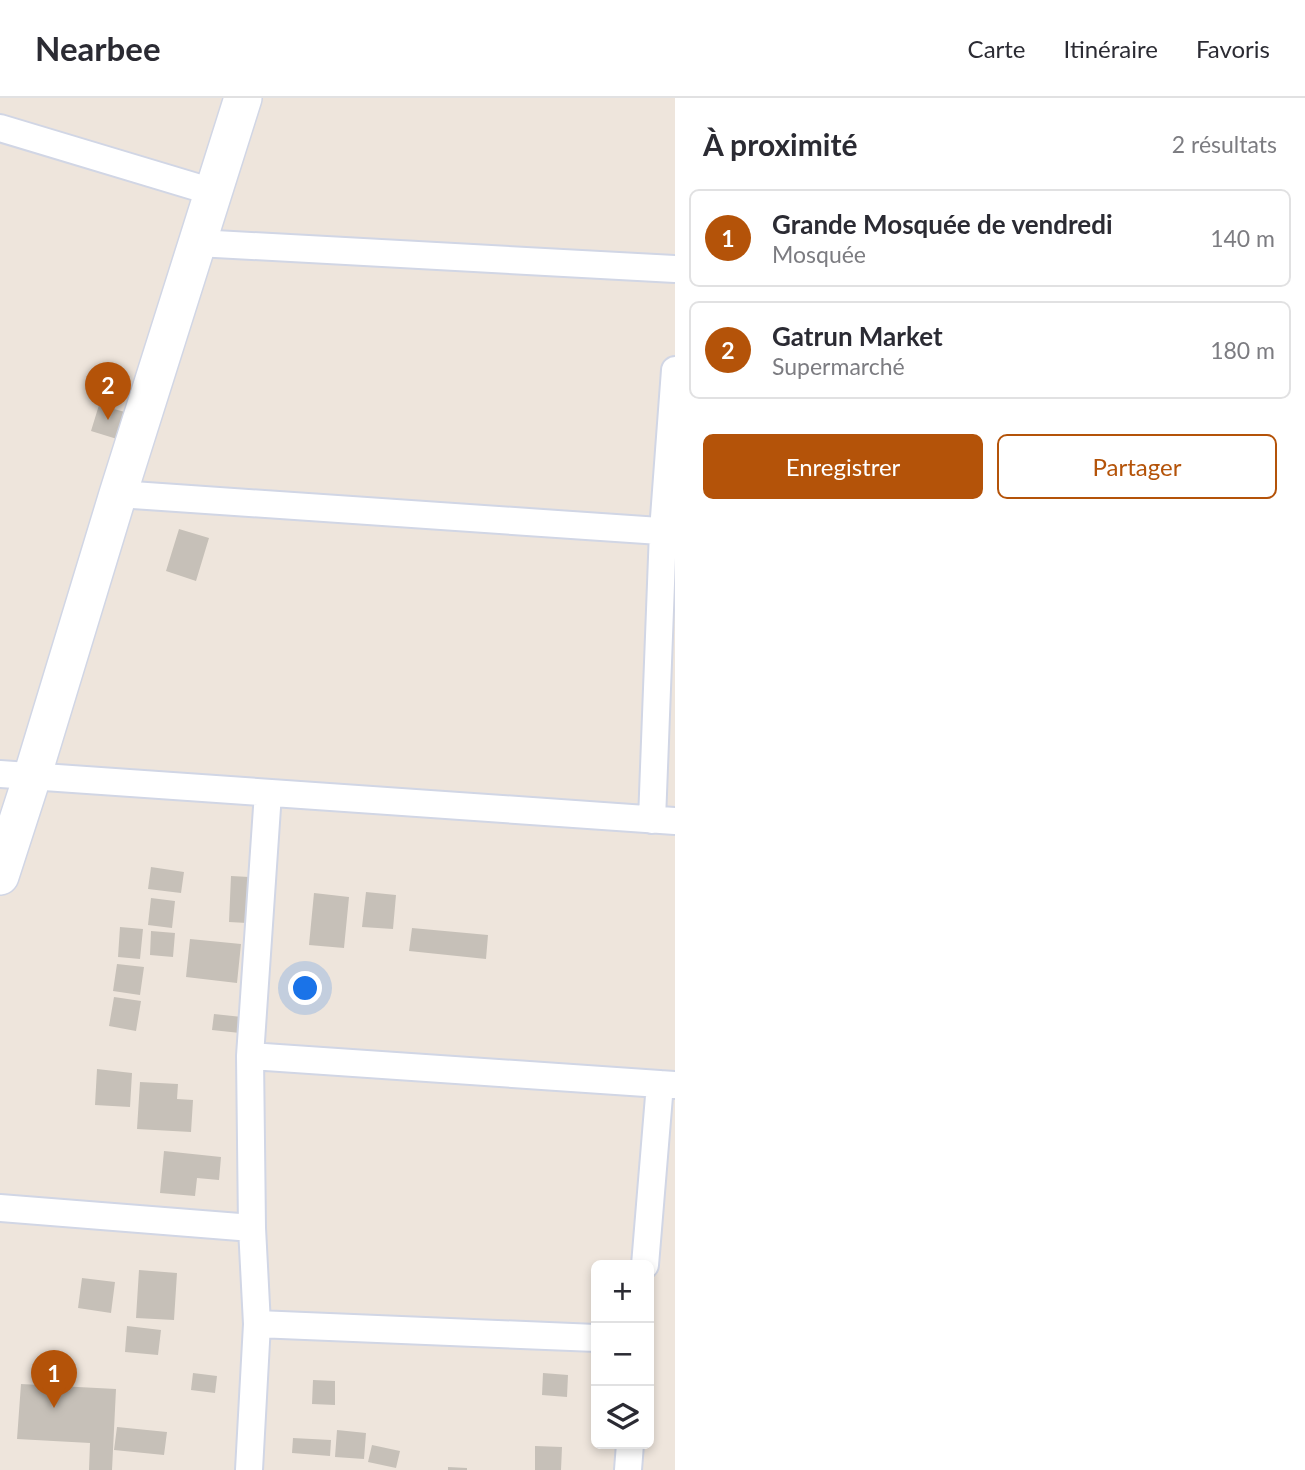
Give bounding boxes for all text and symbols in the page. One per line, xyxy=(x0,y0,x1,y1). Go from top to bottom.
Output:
text: Nearbee xyxy=(35,28,161,68)
text: Carte xyxy=(968,34,1026,63)
text: Itinéraire xyxy=(1064,34,1158,63)
text: Favoris xyxy=(1196,34,1270,63)
text: À proximité xyxy=(703,126,858,162)
text: 2 résultats xyxy=(1172,130,1277,158)
text: Grande Mosquée de vendredi xyxy=(772,208,1113,240)
text: 1 xyxy=(721,224,735,252)
text: 140 m xyxy=(1210,224,1275,252)
text: Mosquée xyxy=(772,240,866,268)
text: Gatrun Market xyxy=(772,320,943,352)
text: 2 xyxy=(721,336,735,364)
text: 180 m xyxy=(1210,336,1275,364)
text: Supermarché xyxy=(772,352,905,380)
pin: 2 xyxy=(85,362,131,420)
button: Enregistrer xyxy=(703,434,983,499)
button: Partager xyxy=(997,434,1277,499)
your location xyxy=(288,971,322,1005)
map controls xyxy=(591,1260,654,1449)
button: + xyxy=(591,1260,654,1323)
button: − xyxy=(591,1323,654,1386)
pin: 1 xyxy=(31,1350,77,1408)
button: layers xyxy=(591,1386,654,1449)

